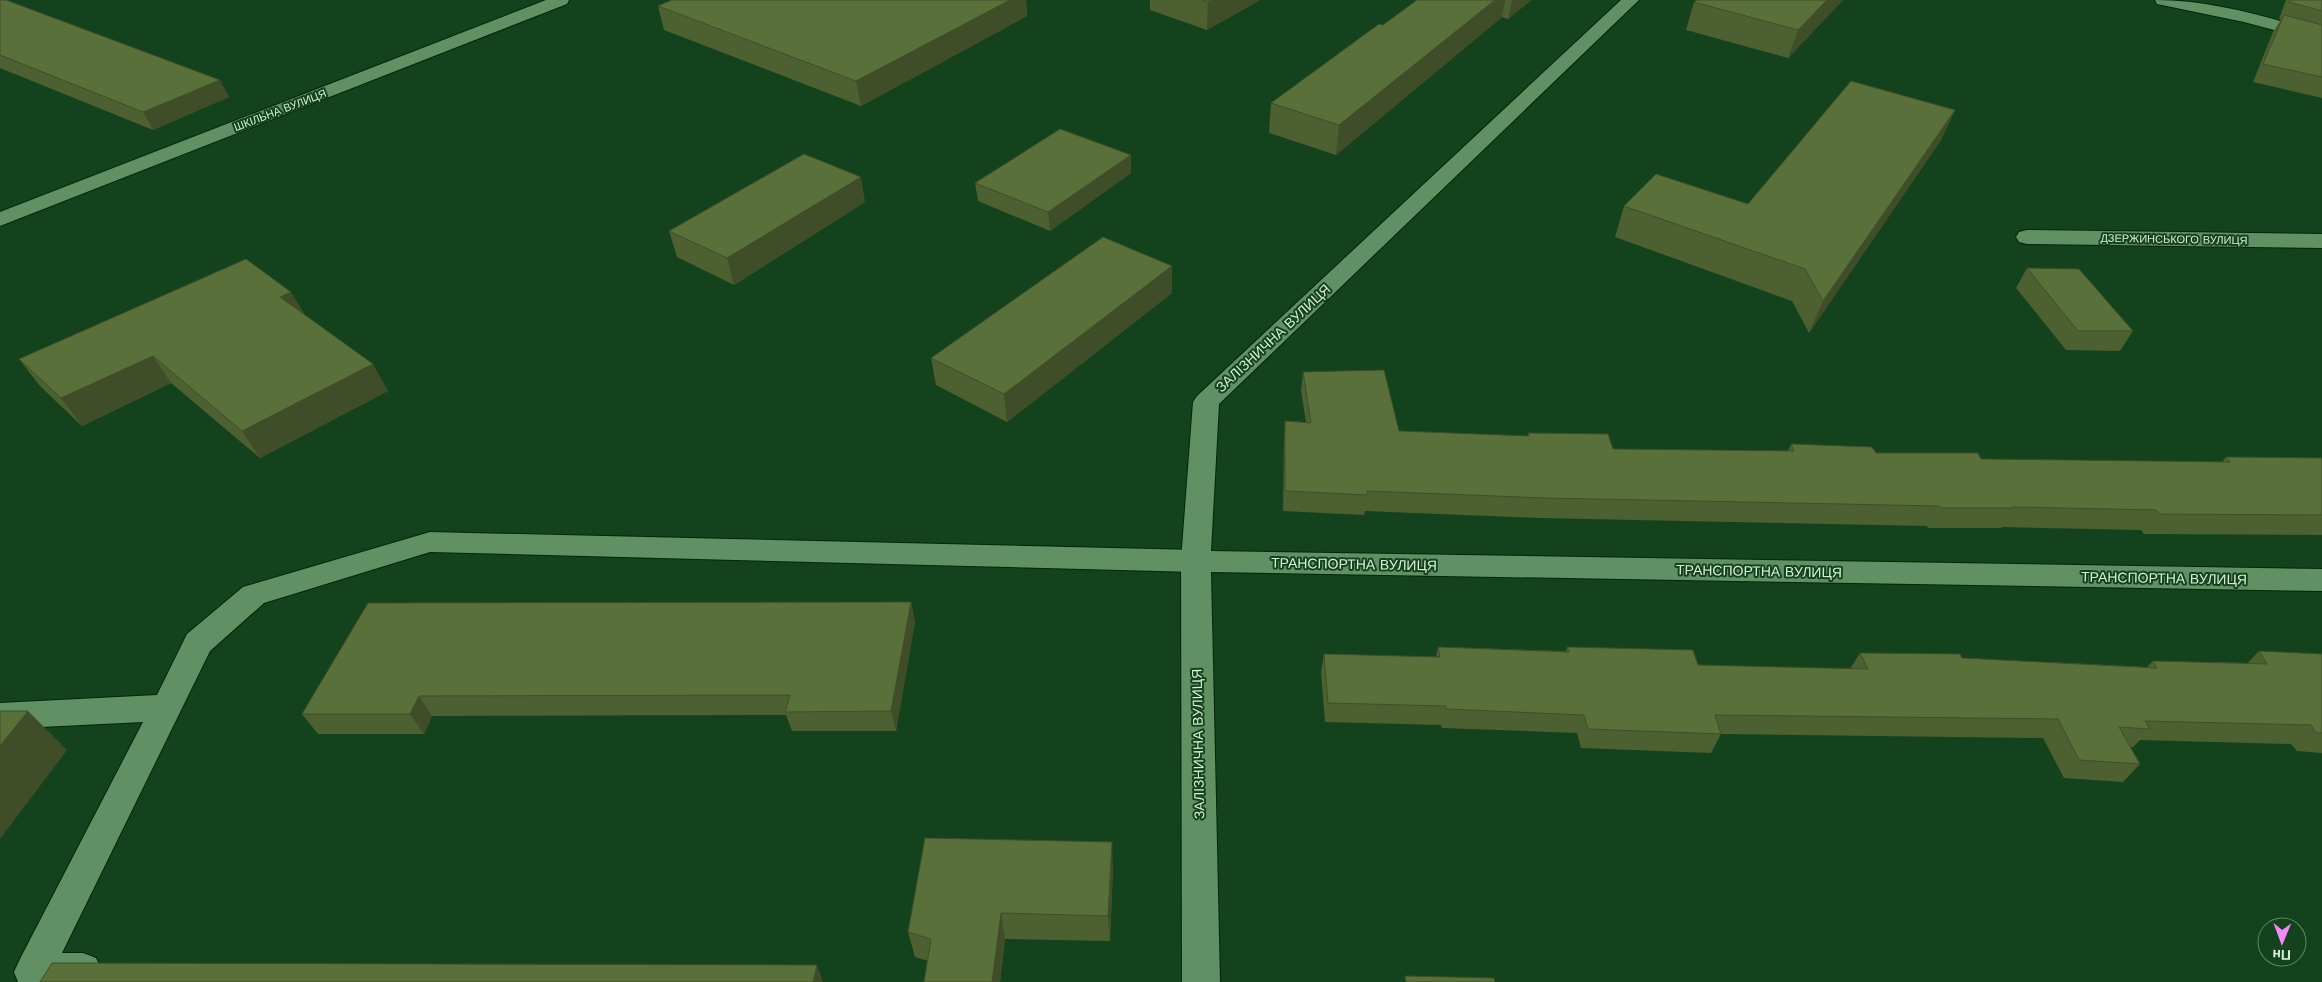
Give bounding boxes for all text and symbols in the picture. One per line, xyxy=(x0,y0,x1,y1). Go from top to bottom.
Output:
street label: ШКІЛЬНА ВУЛИЦЯ xyxy=(232,87,328,134)
street label: ДЗЕРЖИНСЬКОГО ВУЛИЦЯ xyxy=(2100,232,2248,247)
street label: ЗАЛІЗНИЧНА ВУЛИЦЯ xyxy=(1213,281,1333,395)
street label: ТРАНСПОРТНА ВУЛИЦЯ xyxy=(1271,555,1437,573)
street label: ТРАНСПОРТНА ВУЛИЦЯ xyxy=(1676,562,1842,580)
street label: ТРАНСПОРТНА ВУЛИЦЯ xyxy=(2081,569,2247,587)
street label: ЗАЛІЗНИЧНА ВУЛИЦЯ xyxy=(1189,669,1207,819)
north arrow xyxy=(2257,917,2307,967)
text: Пн xyxy=(2272,947,2291,963)

